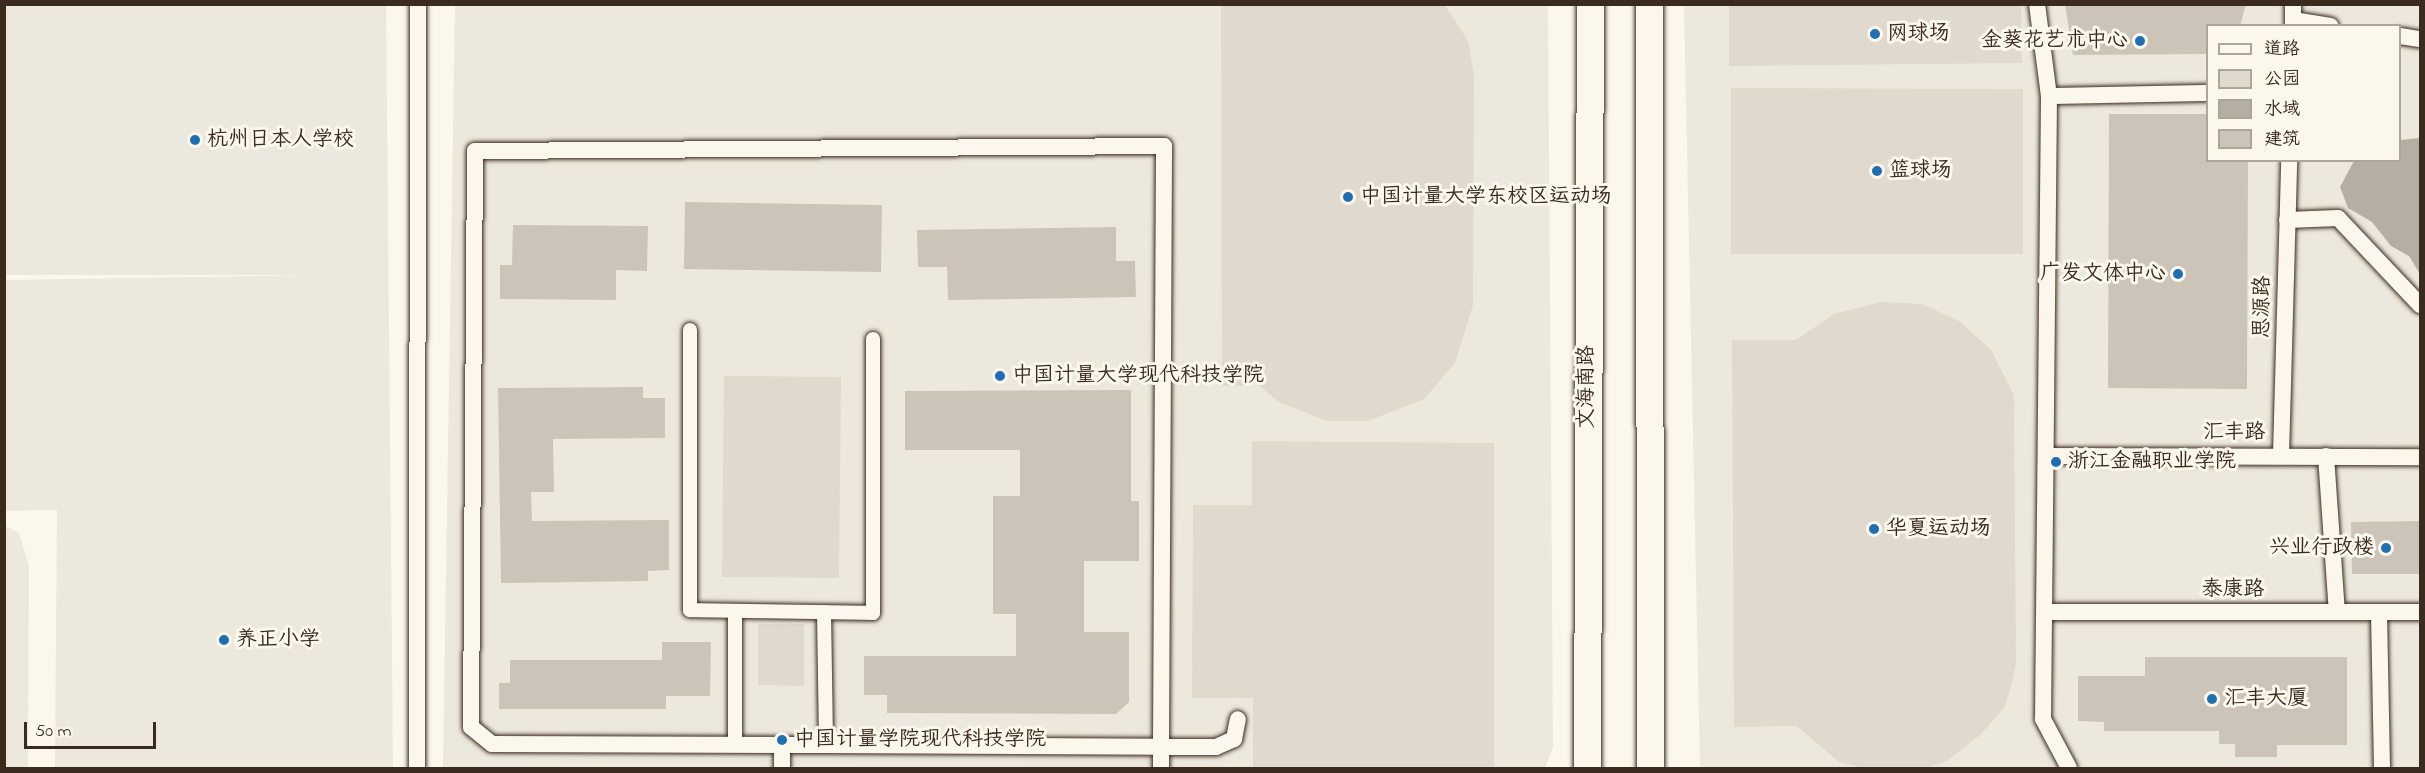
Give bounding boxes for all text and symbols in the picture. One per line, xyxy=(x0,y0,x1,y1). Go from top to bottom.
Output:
place label: 网球场 xyxy=(1887,21,1950,47)
legend xyxy=(2206,24,2401,162)
marker: 网球场 xyxy=(1868,27,1882,41)
place label: 金葵花艺术中心 xyxy=(1981,28,2128,54)
marker: 金葵花艺术中心 xyxy=(2133,34,2147,48)
text: 道路 xyxy=(2264,37,2300,63)
text: 公园 xyxy=(2264,67,2300,93)
text: 水域 xyxy=(2264,97,2300,123)
place label: 杭州日本人学校 xyxy=(207,127,354,153)
text: 建筑 xyxy=(2264,127,2300,153)
marker: 杭州日本人学校 xyxy=(188,133,202,147)
place label: 篮球场 xyxy=(1889,158,1952,184)
marker: 篮球场 xyxy=(1870,164,1884,178)
place label: 中国计量大学东校区运动场 xyxy=(1360,184,1612,210)
marker: 中国计量大学东校区运动场 xyxy=(1341,190,1355,204)
place label: 广发文体中心 xyxy=(2040,261,2166,287)
marker: 广发文体中心 xyxy=(2171,267,2185,281)
street label: 思源路 xyxy=(2250,275,2276,339)
street label: 文海南路 xyxy=(1574,345,1600,429)
place label: 中国计量大学现代科技学院 xyxy=(1012,363,1264,389)
marker: 中国计量大学现代科技学院 xyxy=(993,369,1007,383)
street label: 汇丰路 xyxy=(2203,420,2265,446)
place label: 浙江金融职业学院 xyxy=(2068,449,2236,475)
marker: 浙江金融职业学院 xyxy=(2049,455,2063,469)
place label: 华夏运动场 xyxy=(1886,516,1991,542)
marker: 华夏运动场 xyxy=(1867,522,1881,536)
place label: 兴业行政楼 xyxy=(2269,535,2374,561)
marker: 兴业行政楼 xyxy=(2379,541,2393,555)
street label: 泰康路 xyxy=(2202,577,2264,603)
place label: 养正小学 xyxy=(236,627,320,653)
marker: 养正小学 xyxy=(217,633,231,647)
place label: 汇丰大厦 xyxy=(2224,686,2308,712)
marker: 汇丰大厦 xyxy=(2205,692,2219,706)
scale bar xyxy=(27,710,159,748)
text: 50 m xyxy=(35,719,72,745)
place label: 中国计量学院现代科技学院 xyxy=(794,727,1046,753)
marker: 中国计量学院现代科技学院 xyxy=(775,733,789,747)

